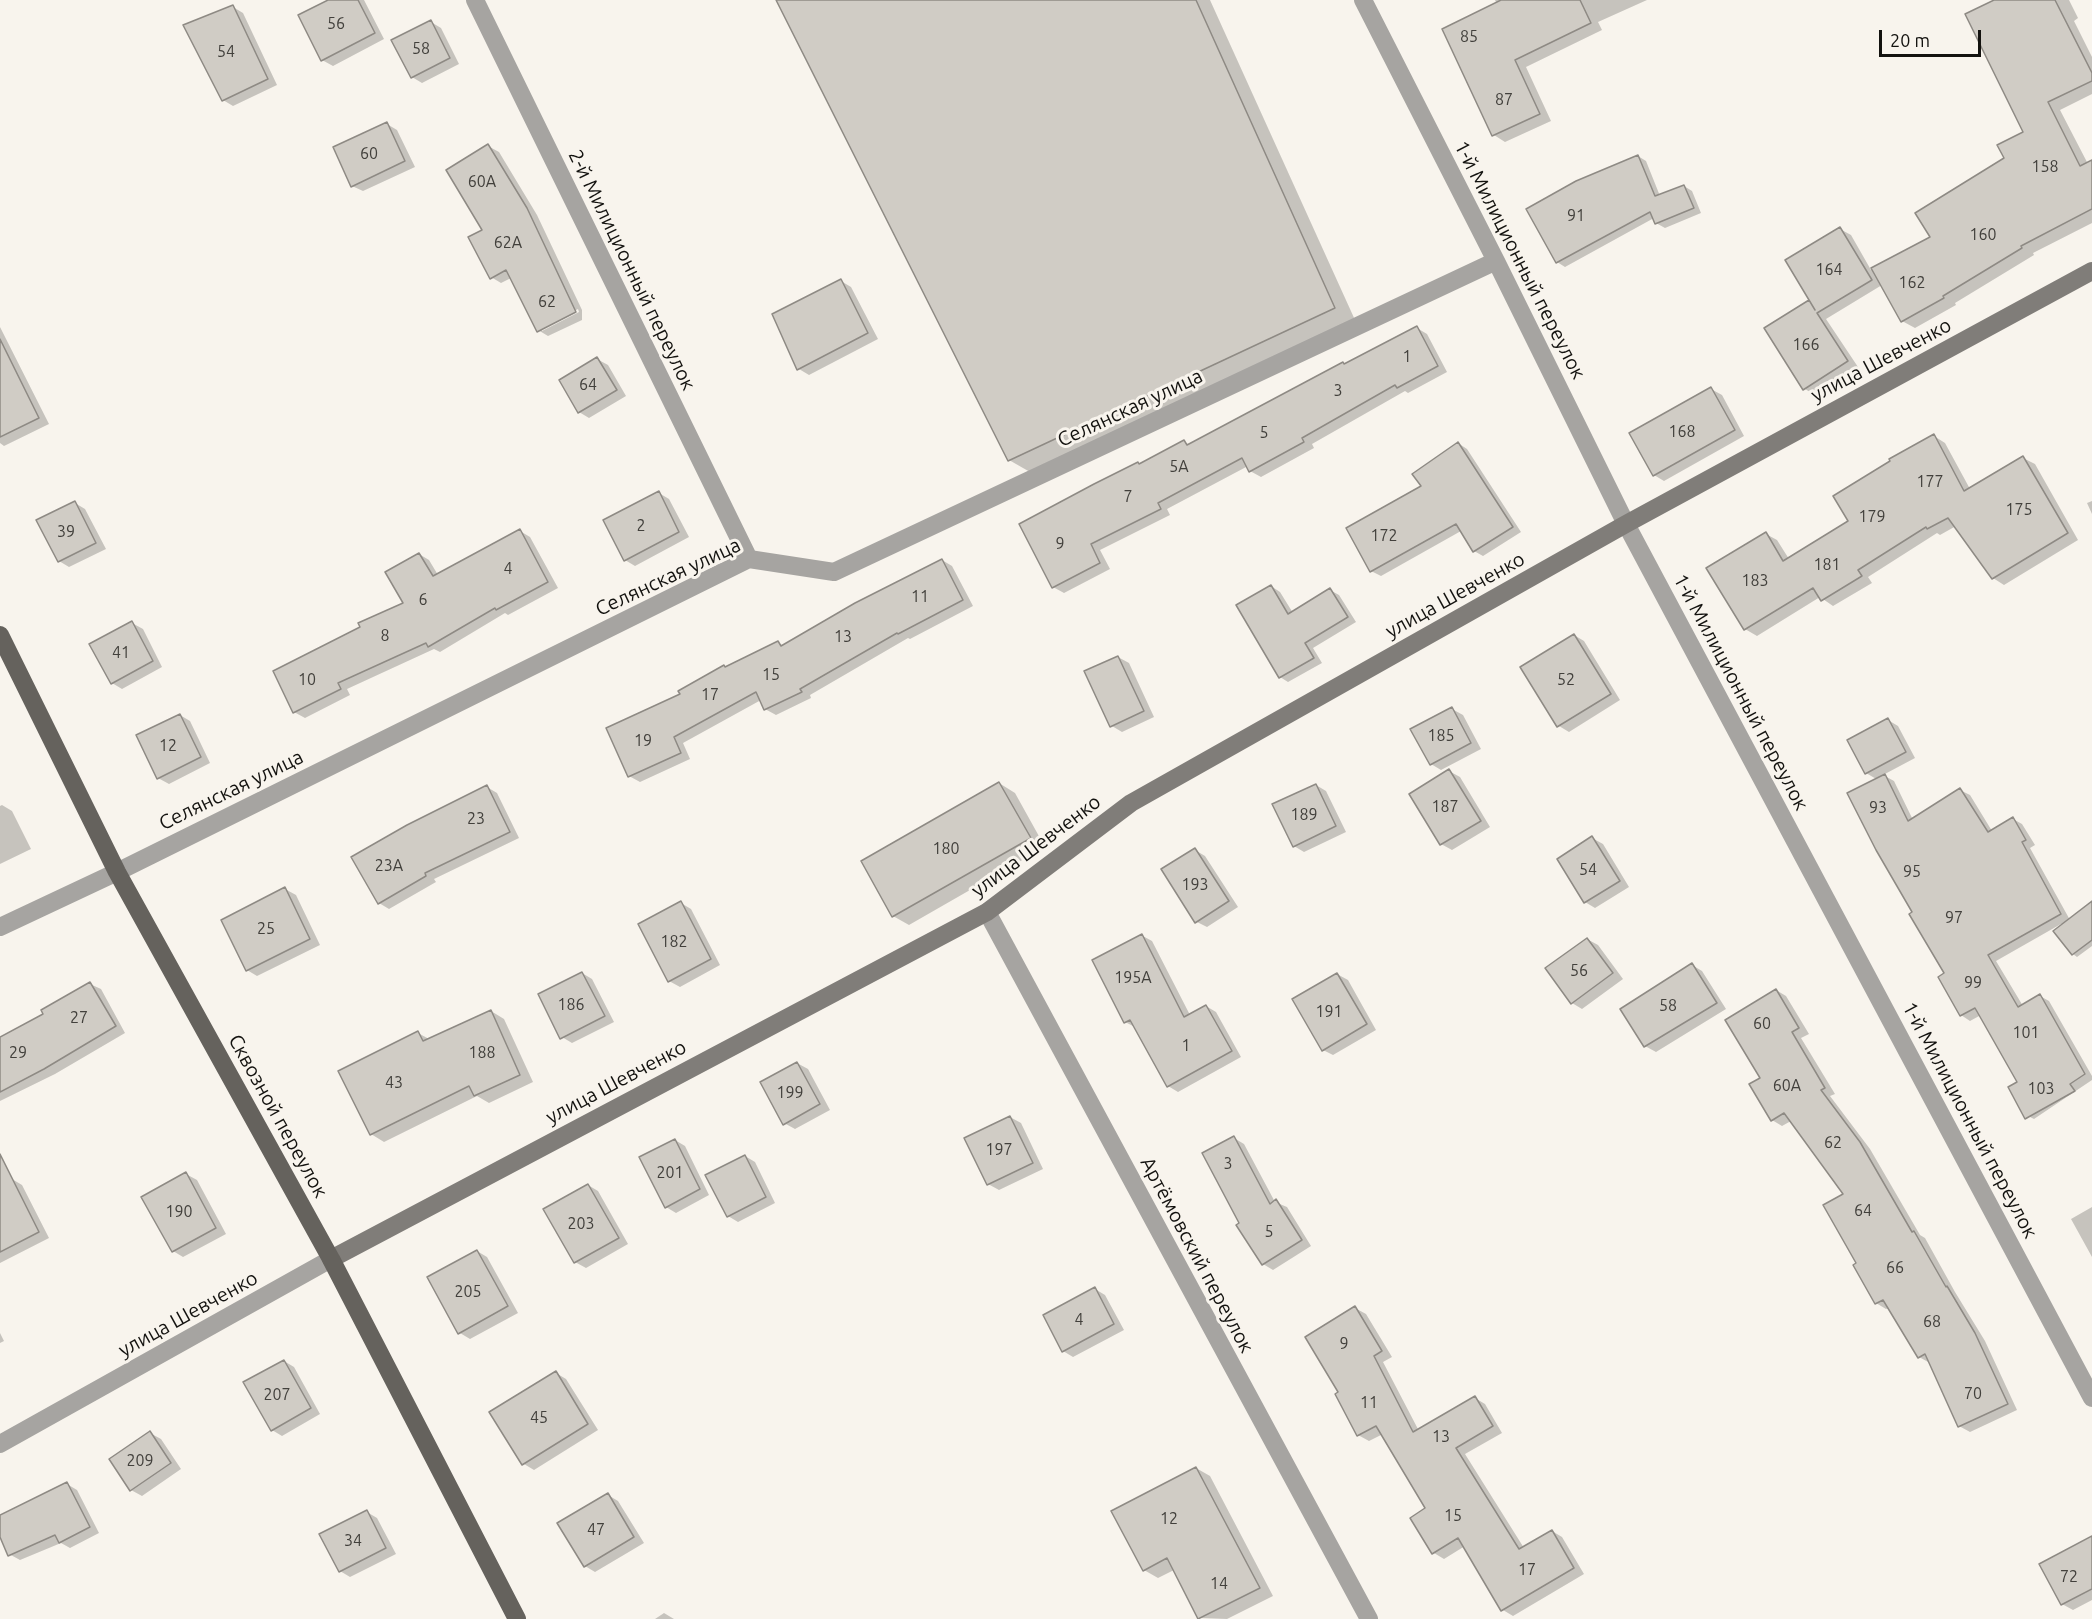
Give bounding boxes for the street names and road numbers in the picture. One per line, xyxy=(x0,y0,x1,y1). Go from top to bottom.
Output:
street label: 1-й Милиционный переулок xyxy=(1449,137,1591,383)
street label: 2-й Милиционный переулок xyxy=(563,146,701,394)
street label: улица Шевченко xyxy=(1807,313,1955,407)
street label: Селянская улица xyxy=(1054,364,1206,452)
street label: Селянская улица xyxy=(592,533,744,621)
street label: улица Шевченко xyxy=(1381,547,1529,643)
street label: 1-й Милиционный переулок xyxy=(1668,570,1814,814)
street label: Селянская улица xyxy=(155,745,307,835)
street label: улица Шевченко xyxy=(967,790,1105,902)
street label: 1-й Милиционный переулок xyxy=(1897,998,2043,1242)
street label: Сквозной переулок xyxy=(223,1030,333,1202)
street label: улица Шевченко xyxy=(542,1035,690,1129)
street label: Артёмовский переулок xyxy=(1135,1153,1259,1357)
street label: улица Шевченко xyxy=(114,1266,262,1362)

